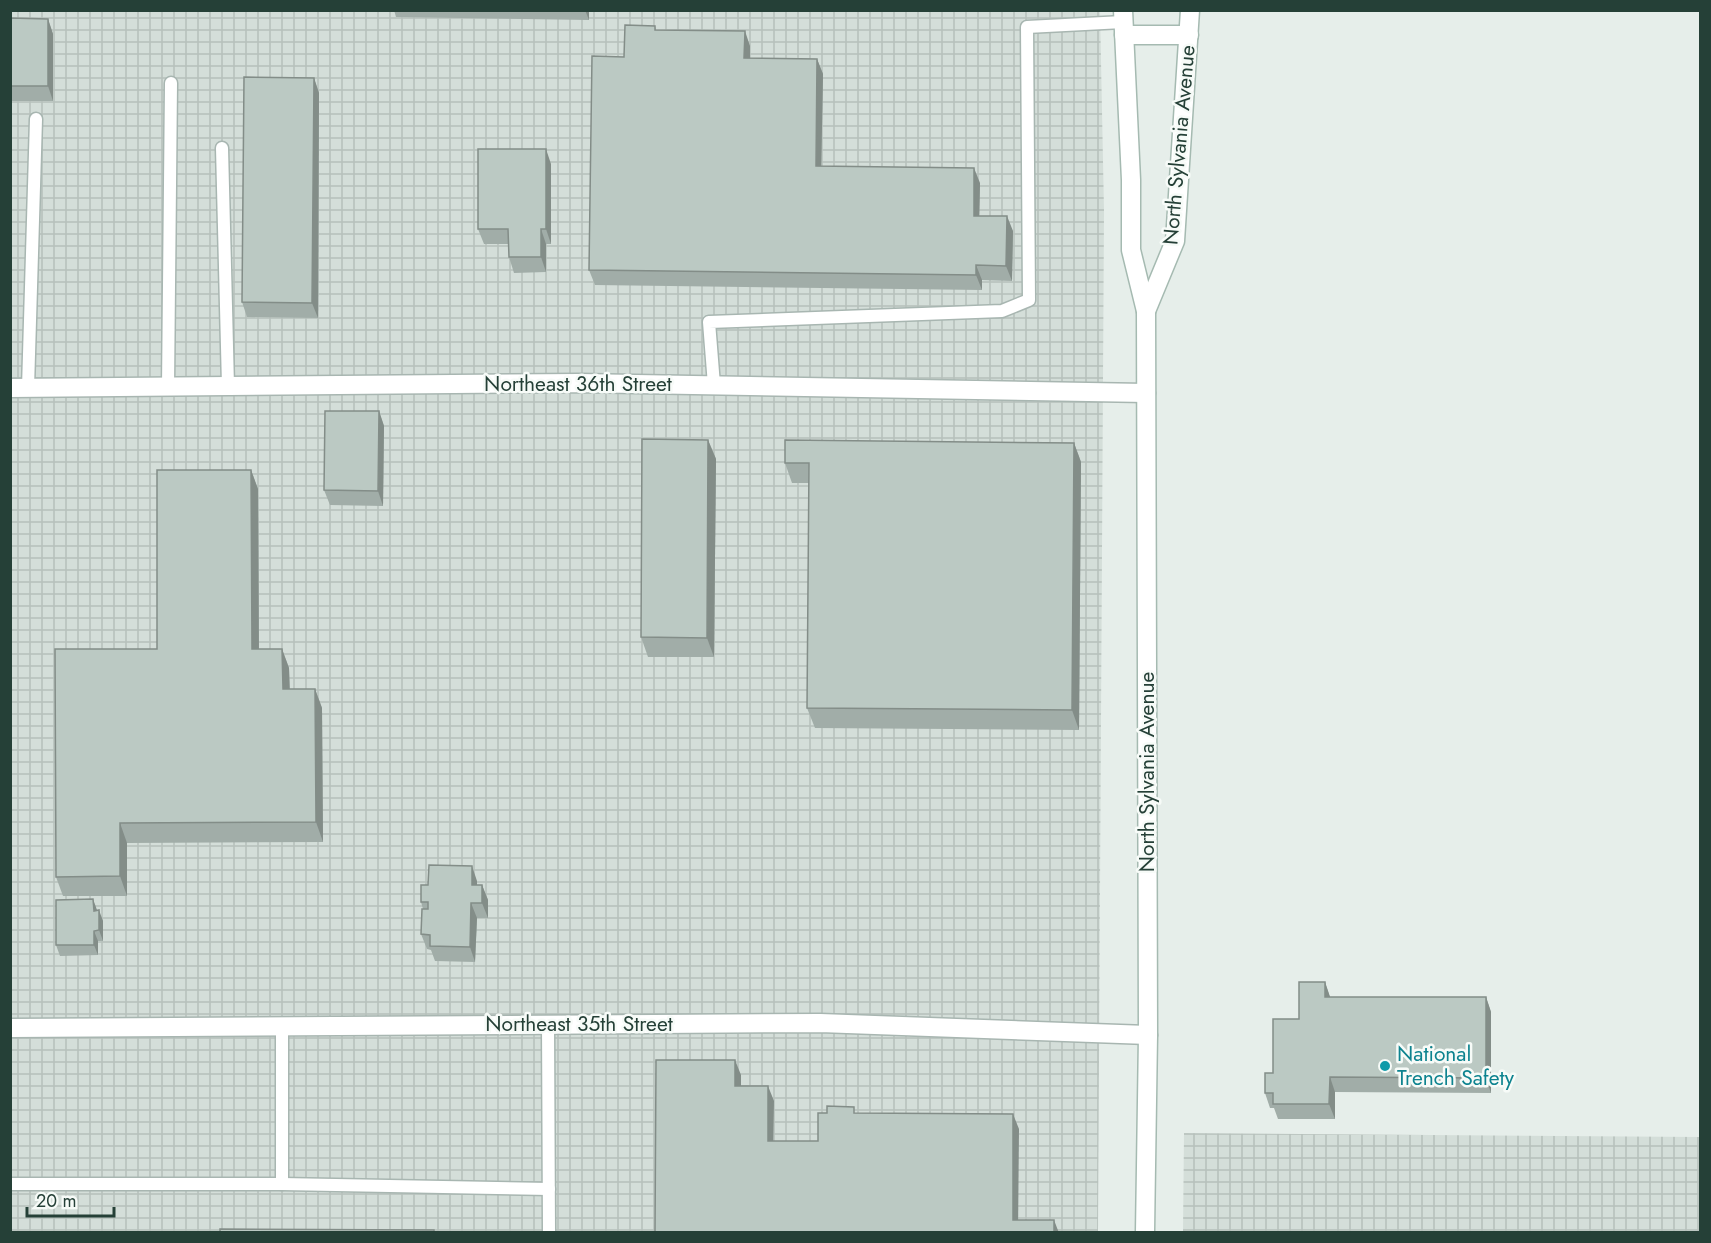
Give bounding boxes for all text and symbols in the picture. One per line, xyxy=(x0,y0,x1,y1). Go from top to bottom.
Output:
street label: North Sylvania Avenue xyxy=(1155,44,1203,246)
street label: Northeast 36th Street xyxy=(484,369,672,399)
street label: North Sylvania Avenue xyxy=(1132,672,1162,872)
street label: Northeast 35th Street xyxy=(485,1009,673,1039)
place label: National Trench Safety xyxy=(1397,1039,1515,1093)
marker: National Trench Safety xyxy=(1378,1059,1392,1073)
scale bar xyxy=(27,1180,114,1218)
text: 20 m xyxy=(36,1188,76,1214)

